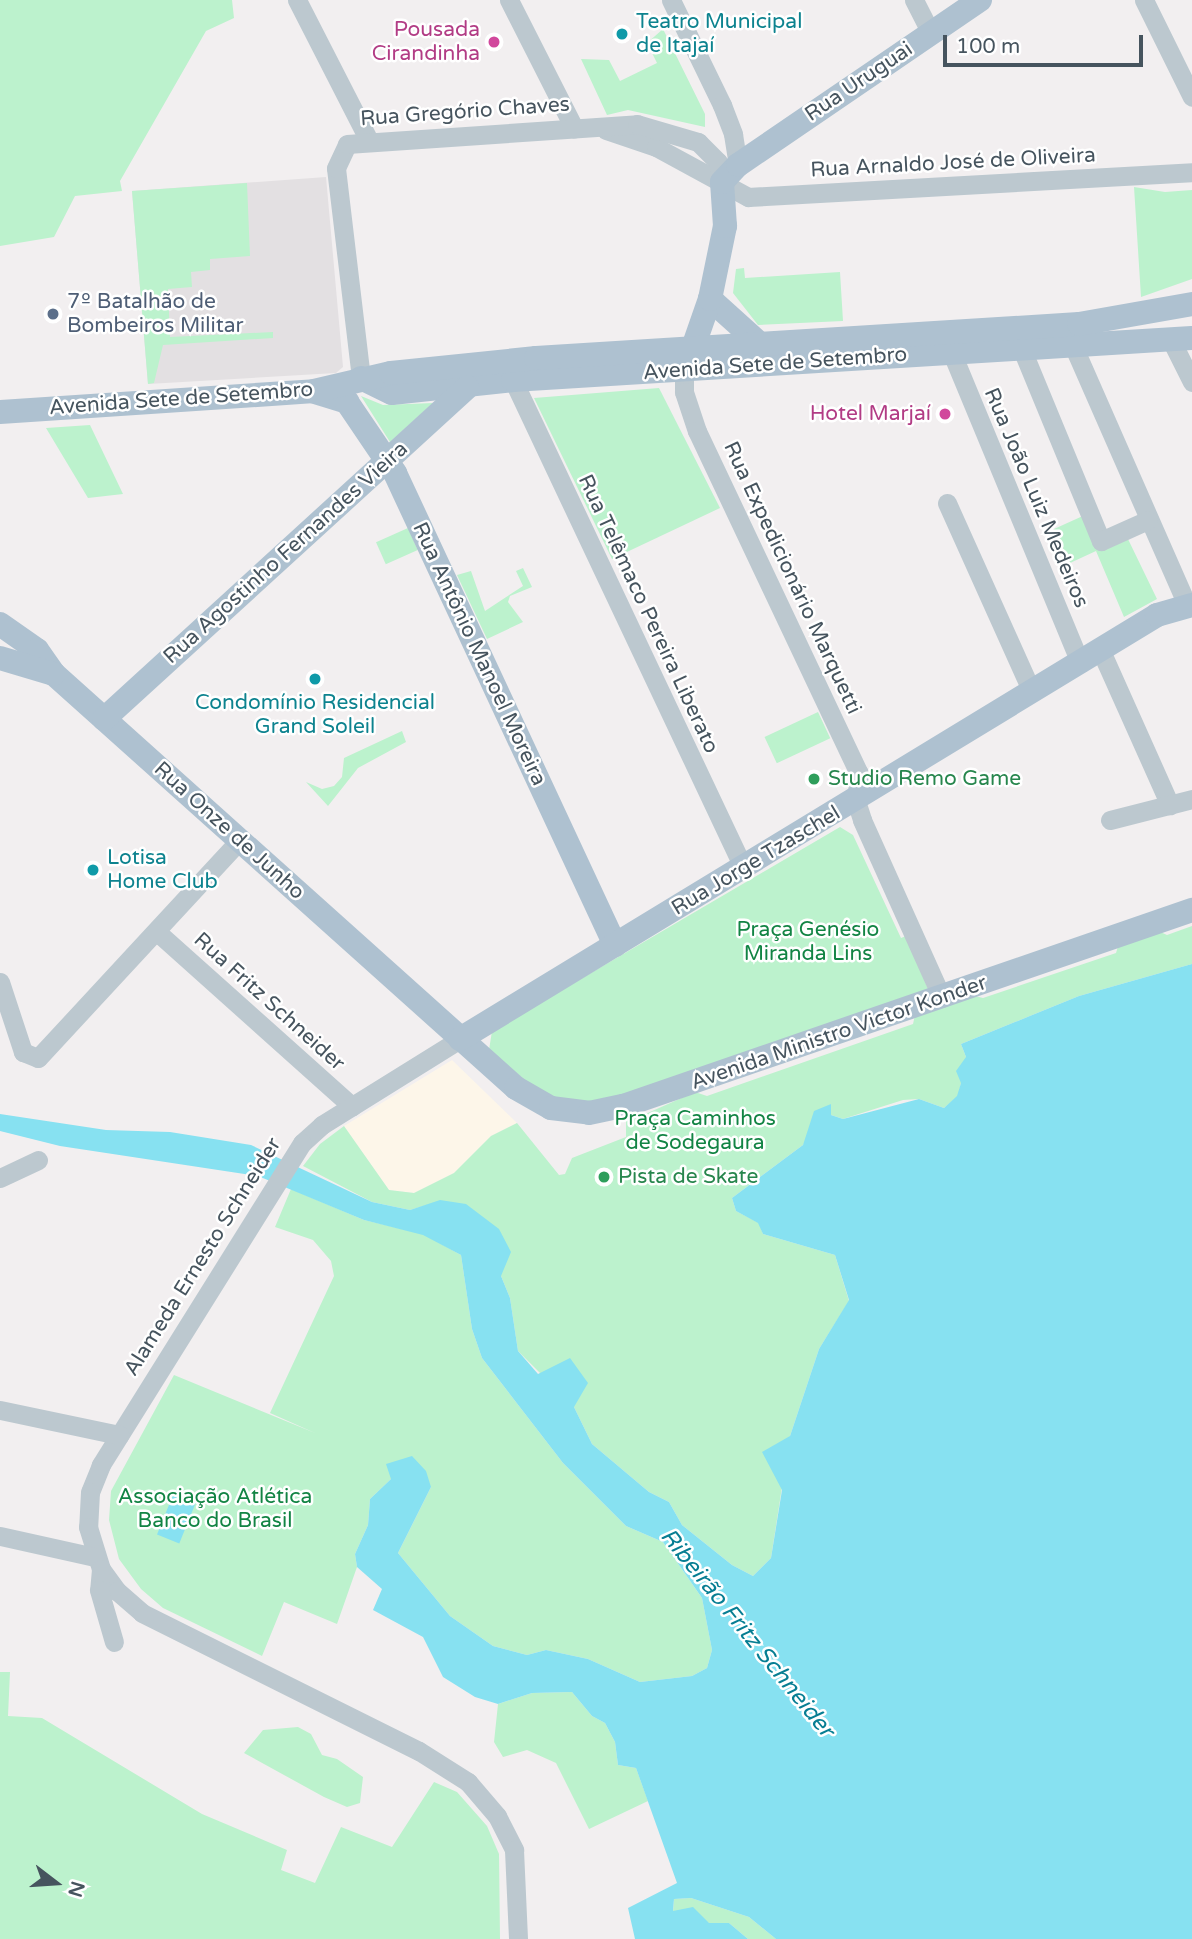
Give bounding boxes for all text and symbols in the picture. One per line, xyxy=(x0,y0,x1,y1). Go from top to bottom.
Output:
place label: Teatro Municipal de Itajaí xyxy=(636,9,802,59)
place label: Pousada Cirandinha xyxy=(372,17,480,67)
scale bar xyxy=(947,21,1146,65)
marker: Teatro Municipal de Itajaí xyxy=(614,26,630,42)
marker: Pousada Cirandinha xyxy=(486,34,502,50)
text: 100 m xyxy=(956,34,1020,59)
street label: Rua Uruguai xyxy=(800,37,918,127)
street label: Rua Gregório Chaves xyxy=(359,92,571,132)
street label: Rua Arnaldo José de Oliveira xyxy=(810,143,1096,183)
place label: 7º Batalhão de Bombeiros Militar xyxy=(67,289,244,339)
marker: 7º Batalhão de Bombeiros Militar xyxy=(45,306,61,322)
street label: Avenida Sete de Setembro xyxy=(642,342,908,386)
street label: Avenida Sete de Setembro xyxy=(48,377,314,421)
street label: Rua João Luiz Medeiros xyxy=(978,384,1094,612)
place label: Hotel Marjaí xyxy=(810,401,931,427)
marker: Hotel Marjaí xyxy=(937,406,953,422)
street label: Rua Agostinho Fernandes Vieira xyxy=(159,437,413,669)
street label: Rua Expedicionário Marquetti xyxy=(718,438,866,718)
street label: Rua Telêmaco Pereira Liberato xyxy=(572,471,724,757)
street label: Rua Antônio Manoel Moreira xyxy=(407,518,551,790)
marker: Condomínio Residencial Grand Soleil xyxy=(307,671,323,687)
place label: Condomínio Residencial Grand Soleil xyxy=(195,690,435,740)
street label: Rua Onze de Junho xyxy=(148,757,310,905)
place label: Studio Remo Game xyxy=(828,766,1021,792)
marker: Studio Remo Game xyxy=(806,771,822,787)
street label: Rua Jorge Tzaschel xyxy=(667,801,845,921)
place label: Lotisa Home Club xyxy=(107,845,218,895)
marker: Lotisa Home Club xyxy=(85,862,101,878)
park label: Praça Genésio Miranda Lins xyxy=(737,917,879,967)
street label: Rua Fritz Schneider xyxy=(188,928,350,1076)
street label: Avenida Ministro Victor Konder xyxy=(688,970,990,1096)
park label: Praça Caminhos de Sodegaura xyxy=(614,1106,776,1156)
street label: Alameda Ernesto Schneider xyxy=(119,1133,287,1381)
place label: Pista de Skate xyxy=(618,1164,758,1190)
marker: Pista de Skate xyxy=(596,1169,612,1185)
park label: Associação Atlética Banco do Brasil xyxy=(118,1484,312,1534)
water label: Ribeirão Fritz Schneider xyxy=(654,1523,840,1743)
north arrow xyxy=(21,1848,91,1918)
text: N xyxy=(63,1879,89,1900)

